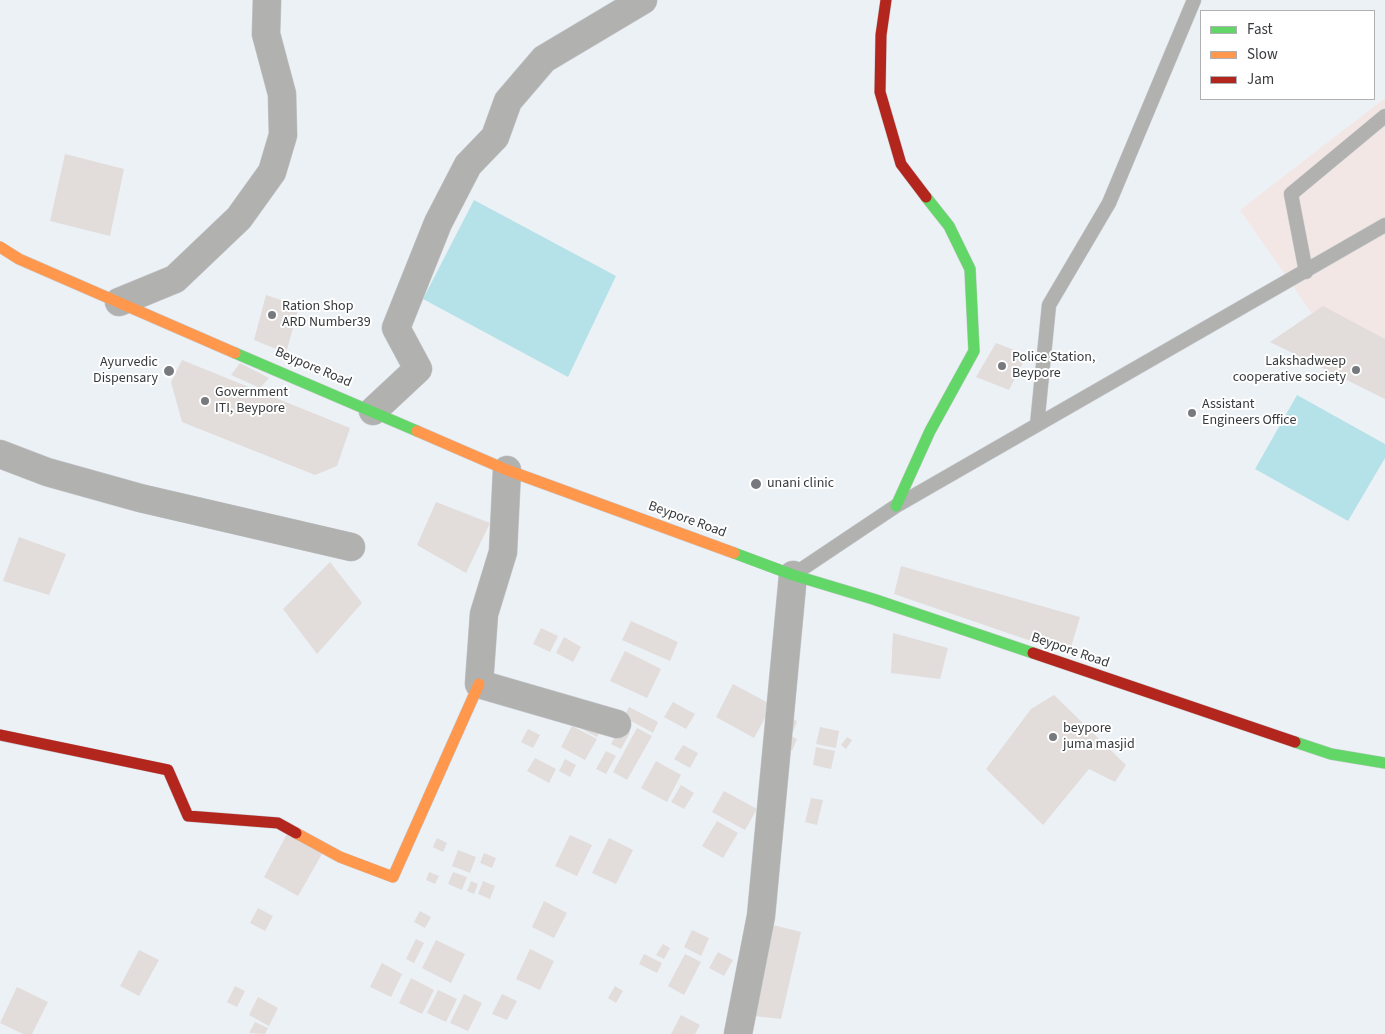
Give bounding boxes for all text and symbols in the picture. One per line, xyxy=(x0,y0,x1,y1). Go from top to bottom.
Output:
legend xyxy=(1200,10,1375,100)
text: Fast xyxy=(1247,19,1273,40)
text: Slow xyxy=(1247,44,1278,65)
text: Jam xyxy=(1247,69,1274,90)
place label: Ration Shop ARD Number39 xyxy=(282,299,371,332)
marker: Ration Shop ARD Number39 xyxy=(266,309,278,321)
street label: Beypore Road xyxy=(272,344,354,392)
place label: Police Station, Beypore xyxy=(1012,350,1095,382)
place label: Lakshadweep cooperative society xyxy=(1233,354,1346,387)
place label: Ayurvedic Dispensary xyxy=(93,355,158,388)
marker: Police Station, Beypore xyxy=(996,360,1008,372)
marker: Ayurvedic Dispensary xyxy=(162,364,176,378)
marker: Lakshadweep cooperative society xyxy=(1350,364,1362,376)
place label: Government ITI, Beypore xyxy=(215,385,288,418)
marker: Government ITI, Beypore xyxy=(199,395,211,407)
place label: Assistant Engineers Office xyxy=(1202,397,1296,430)
marker: Assistant Engineers Office xyxy=(1186,407,1198,419)
place label: unani clinic xyxy=(767,476,834,492)
marker: unani clinic xyxy=(749,477,763,491)
street label: Beypore Road xyxy=(646,498,728,542)
street label: Beypore Road xyxy=(1029,630,1111,672)
place label: beypore juma masjid xyxy=(1063,721,1135,754)
marker: beypore juma masjid xyxy=(1047,731,1059,743)

